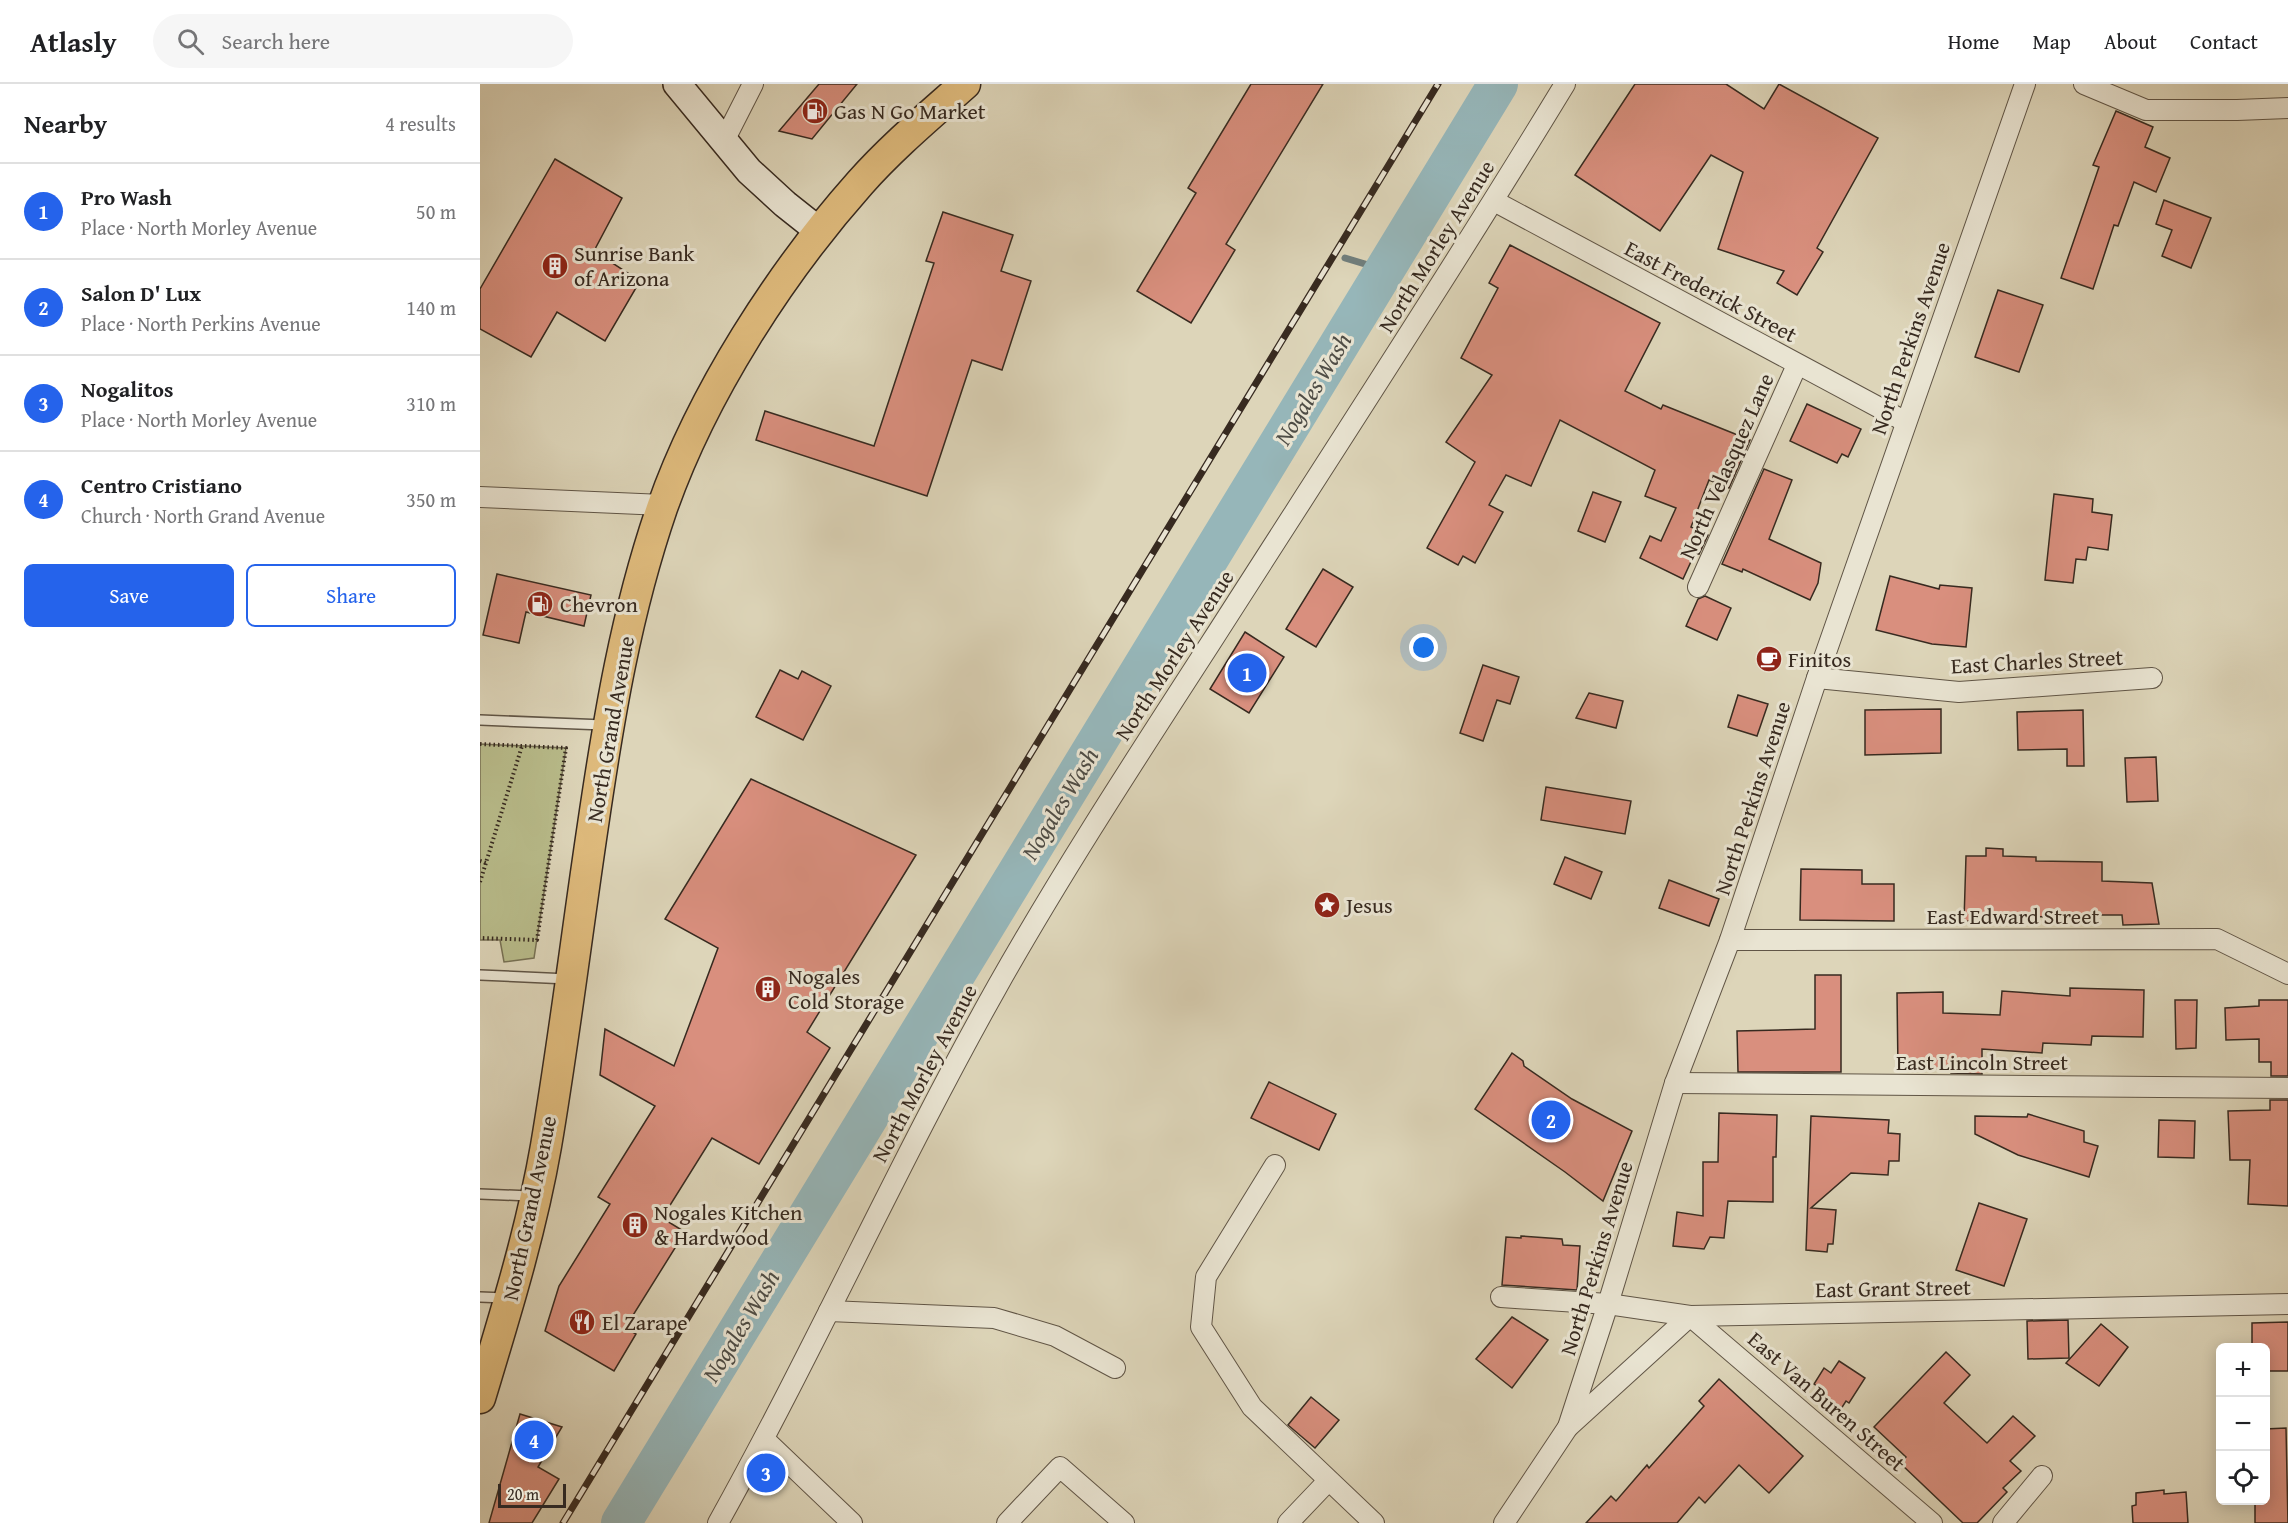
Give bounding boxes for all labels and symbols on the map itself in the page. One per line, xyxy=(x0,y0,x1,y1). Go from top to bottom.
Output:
place label: Gas N Go Market xyxy=(834,95,986,127)
fuel station icon: Gas N Go Market xyxy=(800,96,830,126)
street label: North Morley Avenue xyxy=(1370,154,1502,338)
street label: East Frederick Street xyxy=(1619,232,1803,350)
place label: Sunrise Bank of Arizona xyxy=(574,237,695,294)
street label: North Perkins Avenue xyxy=(1862,237,1958,439)
building icon: Sunrise Bank of Arizona xyxy=(540,251,570,281)
water label: Nogales Wash xyxy=(1265,326,1360,452)
street label: North Velasquez Lane xyxy=(1671,368,1781,564)
street label: North Morley Avenue xyxy=(1107,563,1241,747)
place label: Chevron xyxy=(560,588,639,620)
fuel station icon: Chevron xyxy=(525,589,555,619)
street label: North Grand Avenue xyxy=(578,633,642,825)
your location xyxy=(1409,633,1438,662)
street label: East Charles Street xyxy=(1950,640,2124,681)
place label: Finitos xyxy=(1788,643,1851,675)
cafe icon: Finitos xyxy=(1754,644,1784,674)
pin: 1 xyxy=(1228,650,1266,696)
street label: North Perkins Avenue xyxy=(1706,697,1798,899)
water label: Nogales Wash xyxy=(1012,741,1107,867)
place label: Jesus xyxy=(1343,889,1393,921)
place icon: Jesus xyxy=(1312,890,1342,920)
street label: East Edward Street xyxy=(1927,900,2099,932)
place label: Nogales Cold Storage xyxy=(788,960,904,1017)
building icon: Nogales Cold Storage xyxy=(753,974,783,1004)
street label: North Morley Avenue xyxy=(863,978,985,1168)
street label: East Lincoln Street xyxy=(1896,1046,2068,1078)
pin: 2 xyxy=(1532,1098,1570,1142)
street label: North Grand Avenue xyxy=(494,1113,564,1303)
street label: North Perkins Avenue xyxy=(1551,1157,1641,1359)
place label: Nogales Kitchen & Hardwood xyxy=(654,1196,803,1253)
building icon: Nogales Kitchen & Hardwood xyxy=(620,1210,650,1240)
water label: Nogales Wash xyxy=(693,1263,788,1389)
street label: East Grant Street xyxy=(1815,1271,1971,1305)
place label: El Zarape xyxy=(602,1306,688,1338)
restaurant icon: El Zarape xyxy=(567,1307,597,1337)
street label: East Van Buren Street xyxy=(1741,1323,1913,1479)
pin: 4 xyxy=(514,1418,554,1462)
pin: 3 xyxy=(746,1450,786,1496)
scale bar xyxy=(498,1481,566,1508)

